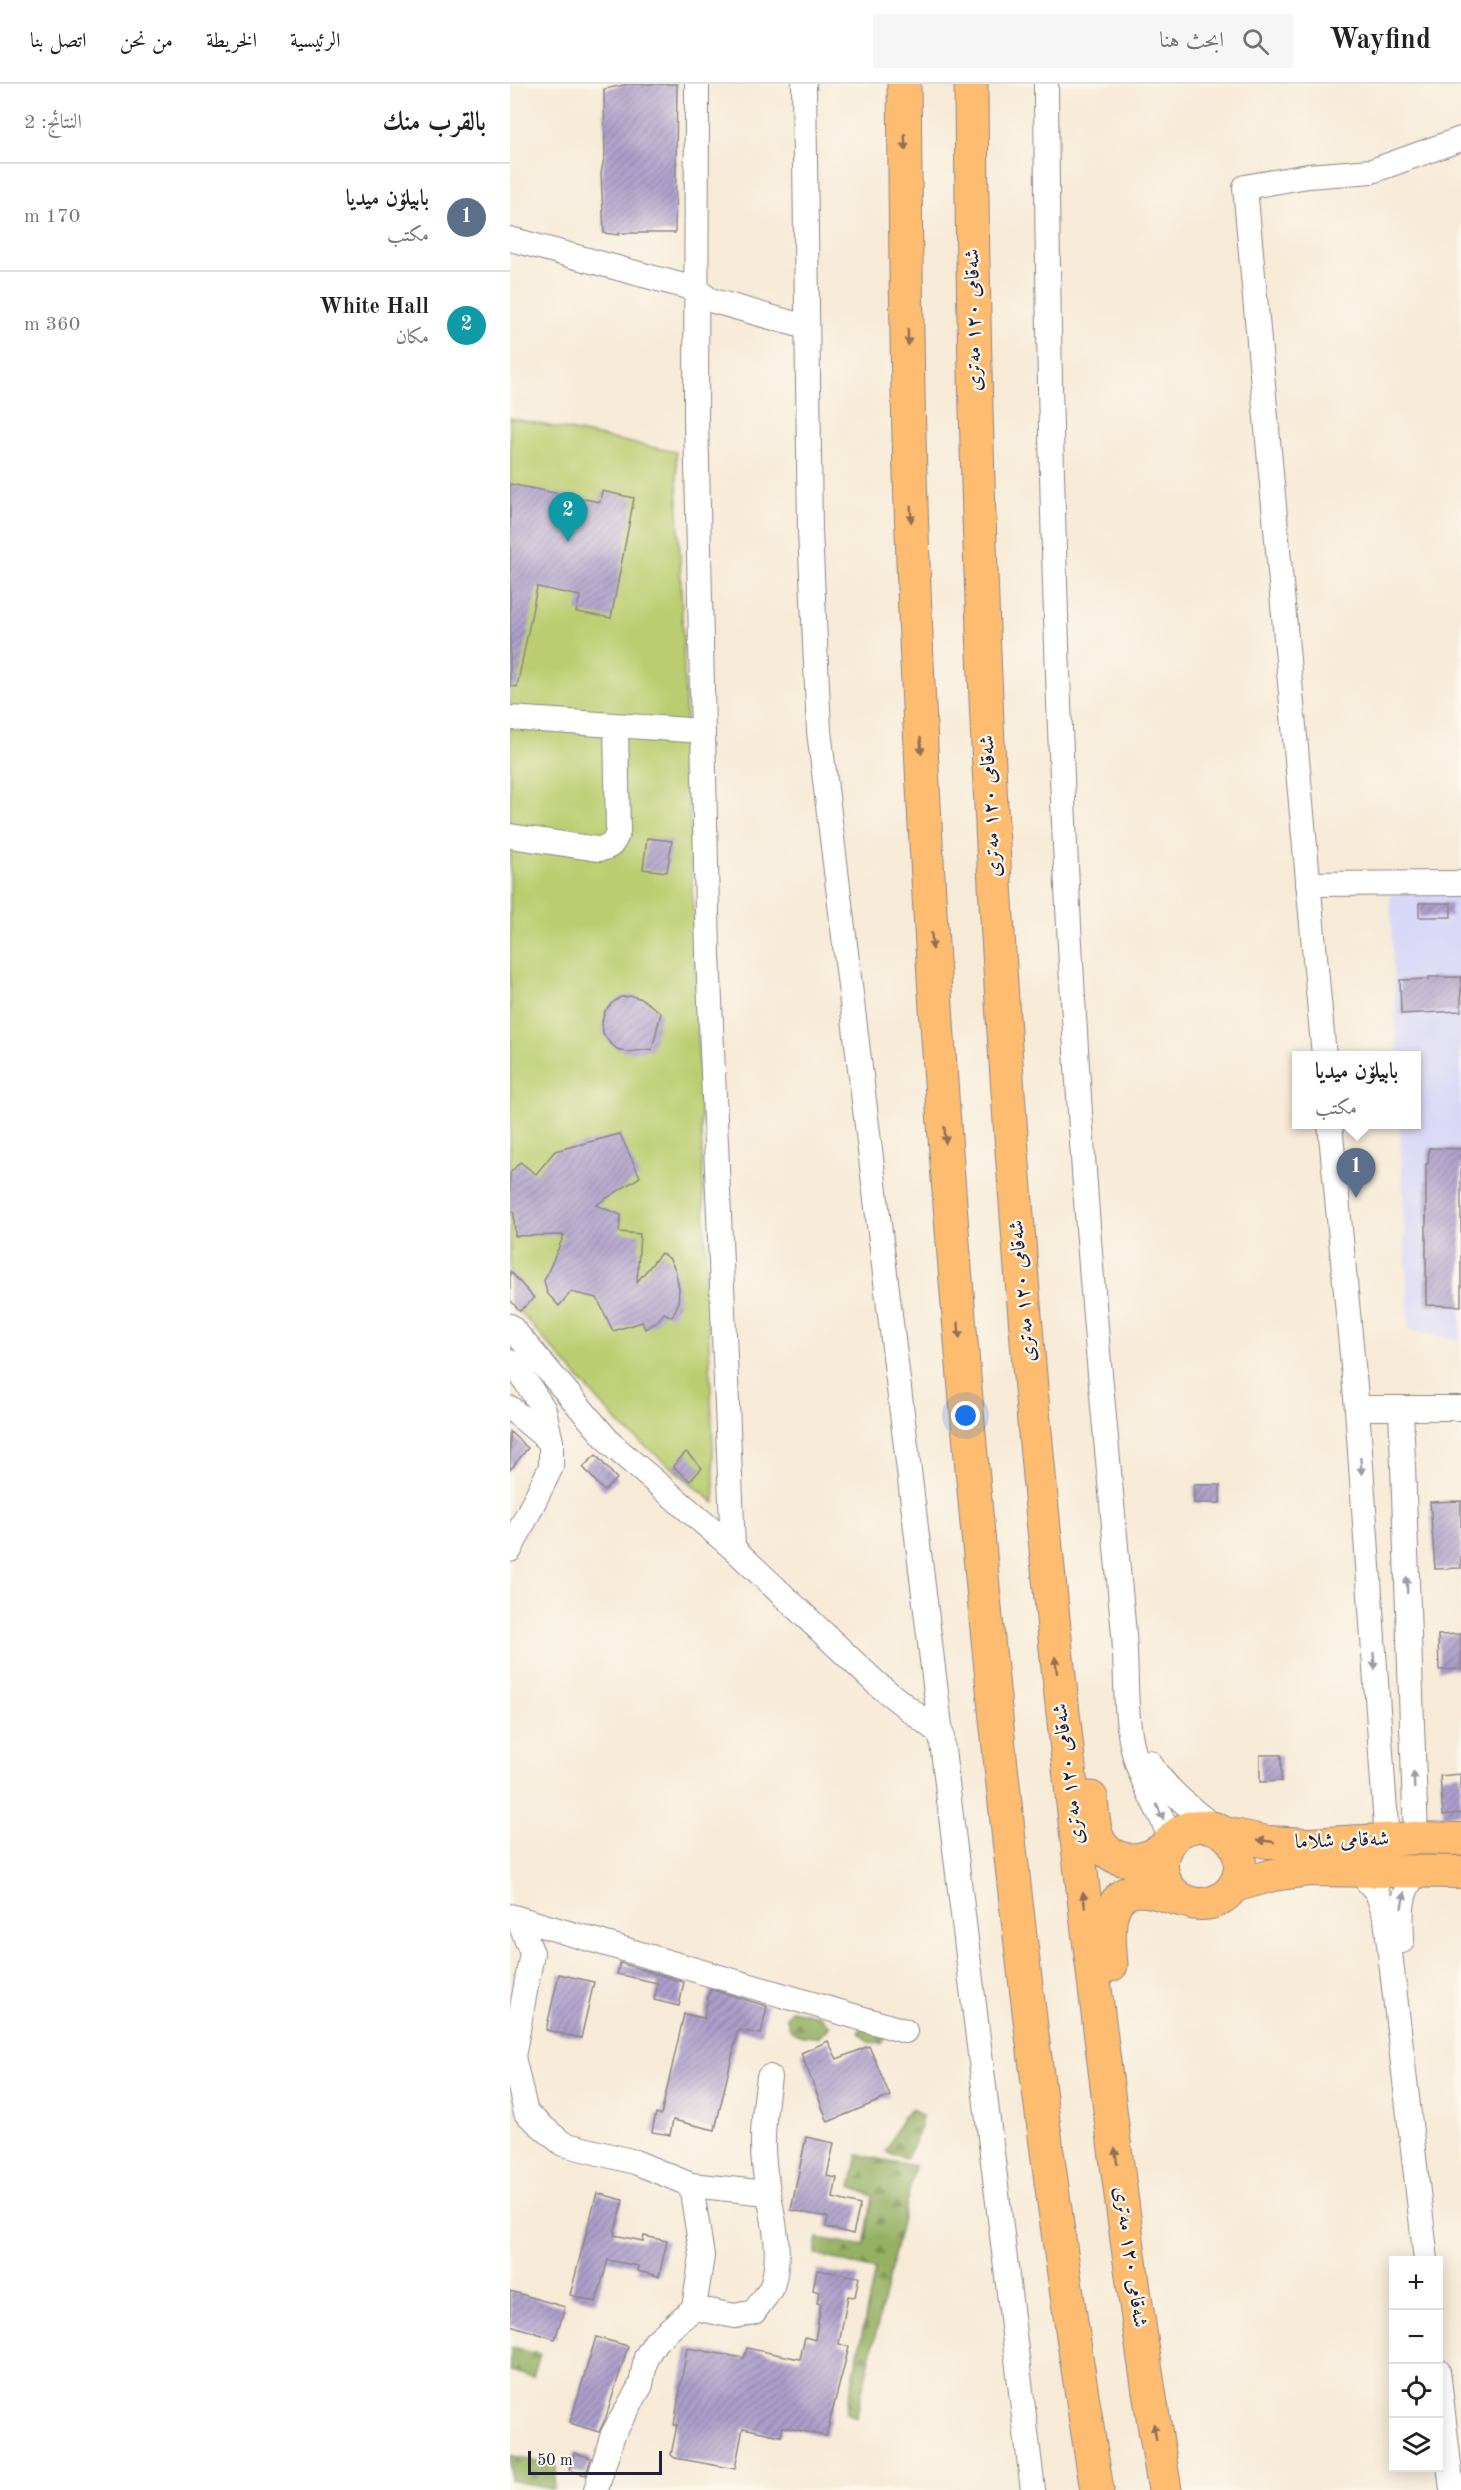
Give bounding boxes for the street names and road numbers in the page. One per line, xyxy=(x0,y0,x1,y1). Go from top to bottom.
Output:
street label: شەقامی ١٢٠ مەتری xyxy=(962,249,986,391)
street label: شەقامی ١٢٠ مەتری xyxy=(977,734,1005,878)
street label: شەقامی ١٢٠ مەتری xyxy=(1006,1219,1040,1363)
street label: شەقامی ١٢٠ مەتری xyxy=(1050,1702,1088,1846)
street label: شەقامی شلاما xyxy=(1295,1829,1389,1853)
street label: شەقامی ١٢٠ مەتری xyxy=(1110,2185,1150,2329)

